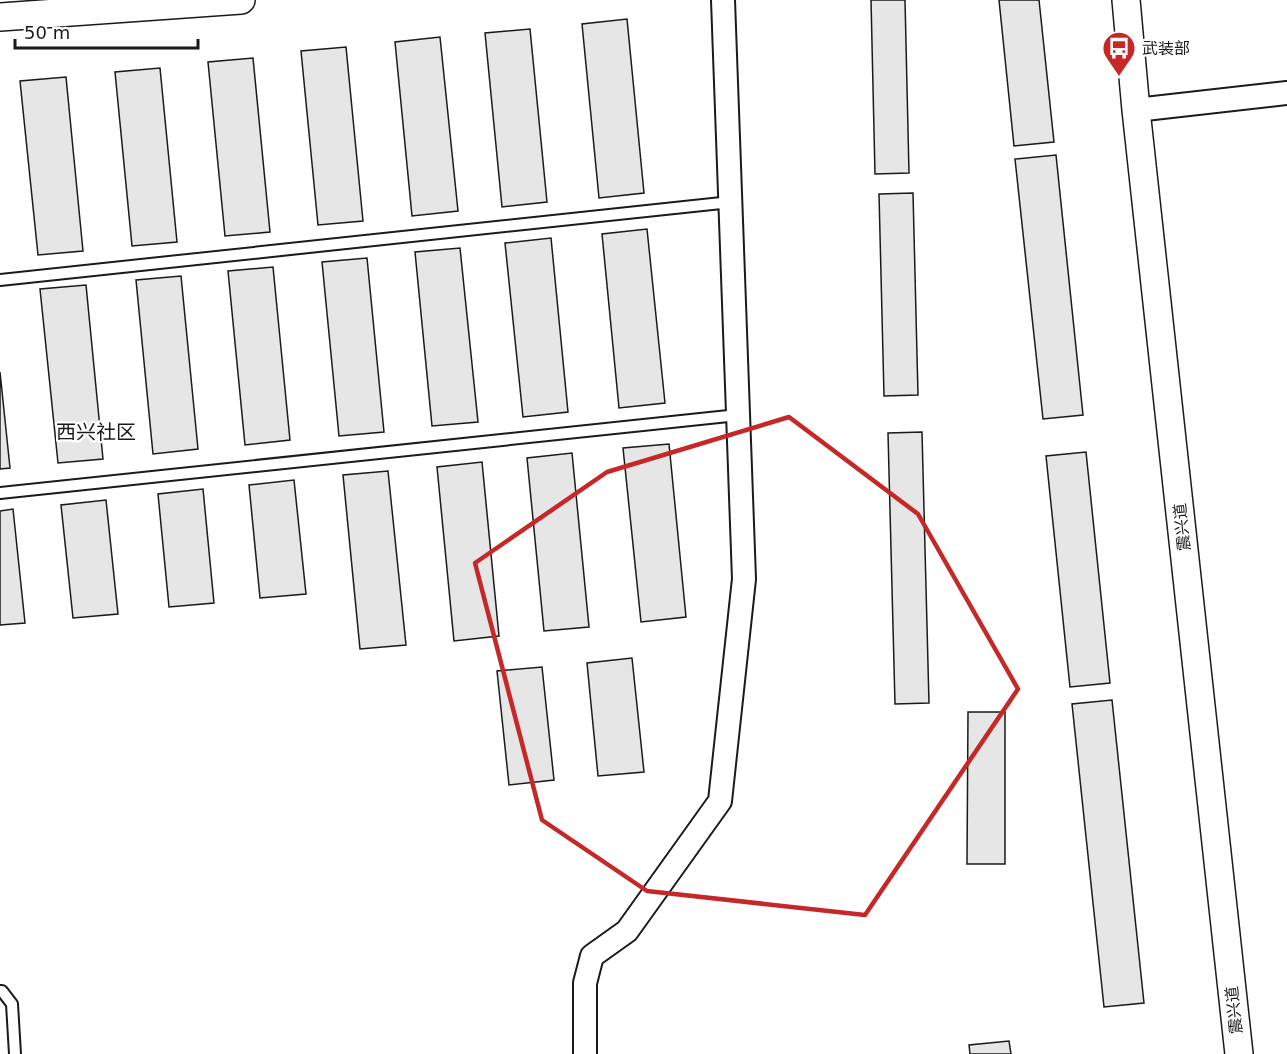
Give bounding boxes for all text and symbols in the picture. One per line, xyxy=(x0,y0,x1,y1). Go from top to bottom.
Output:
scale bar xyxy=(15,12,198,50)
text: 50 m xyxy=(24,22,70,43)
bus stop icon: 武装部 xyxy=(1101,30,1137,77)
place label: 武装部 xyxy=(1142,39,1190,58)
district label: 西兴社区 xyxy=(56,420,136,444)
street label: 震兴道 xyxy=(1170,502,1194,552)
street label: 震兴道 xyxy=(1222,985,1246,1035)

